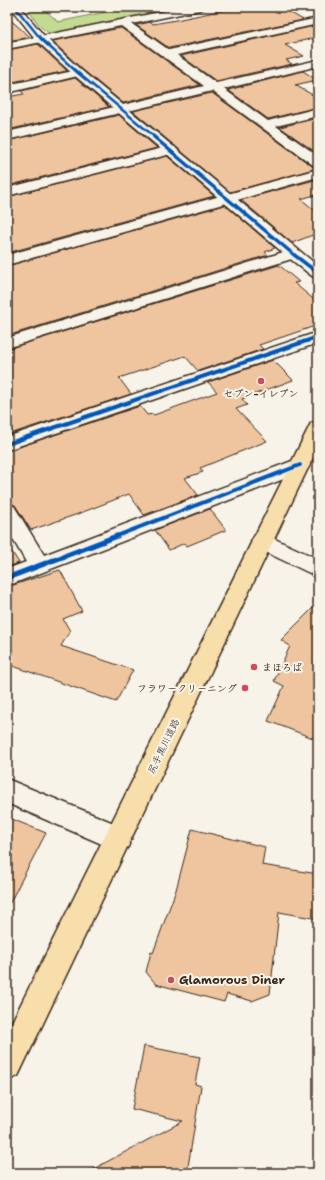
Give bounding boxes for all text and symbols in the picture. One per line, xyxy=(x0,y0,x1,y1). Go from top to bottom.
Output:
marker: セブン-イレブン xyxy=(256,376,266,386)
place label: セブン-イレブン xyxy=(223,387,299,400)
place label: まほろば xyxy=(262,661,302,674)
marker: まほろば xyxy=(249,662,259,672)
place label: フラワークリーニング xyxy=(137,682,237,695)
marker: フラワークリーニング xyxy=(240,683,250,693)
street label: 尻手黒川道路 xyxy=(144,716,182,776)
place label: Glamorous Diner xyxy=(179,972,285,988)
marker: Glamorous Diner xyxy=(166,975,176,985)

